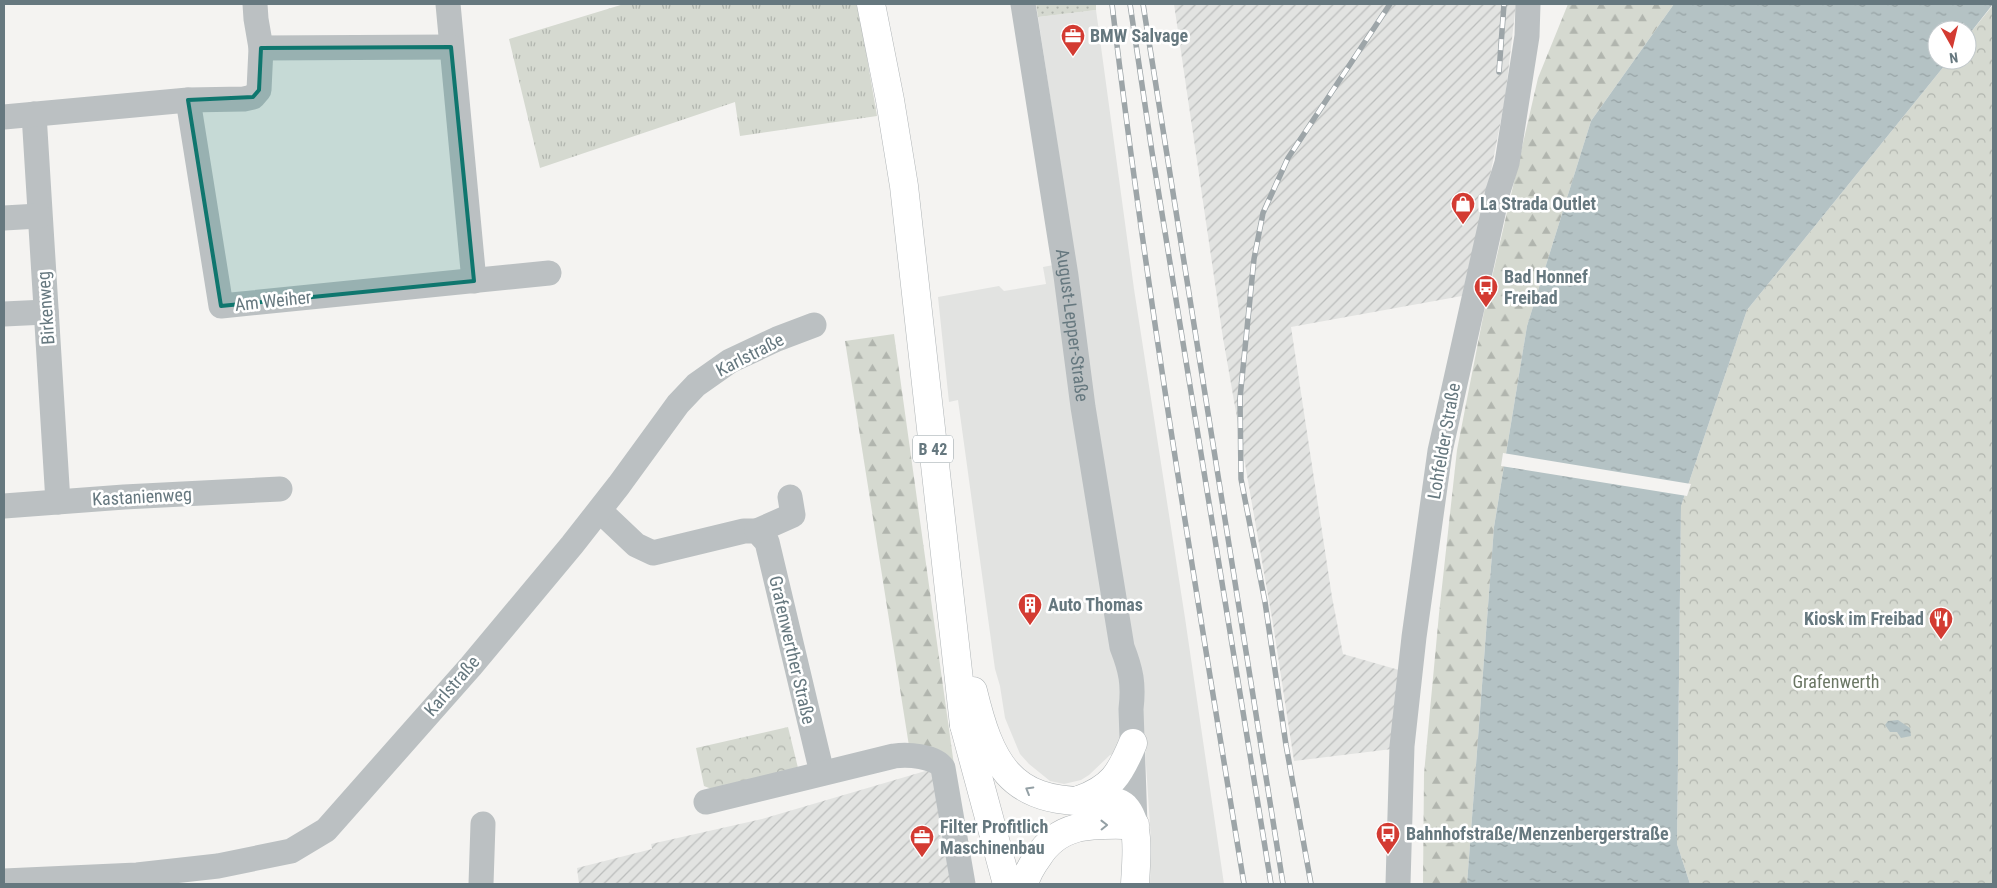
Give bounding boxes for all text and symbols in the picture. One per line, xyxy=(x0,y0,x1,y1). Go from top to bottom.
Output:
north arrow xyxy=(1927,20,1977,70)
office icon: BMW Salvage xyxy=(1060,23,1086,57)
place label: BMW Salvage xyxy=(1090,25,1189,46)
text: N xyxy=(1948,49,1959,66)
shop icon: La Strada Outlet xyxy=(1450,191,1476,225)
place label: La Strada Outlet xyxy=(1480,193,1597,214)
street label: August-Lepper-Straße xyxy=(1052,247,1093,403)
place label: Bad Honnef Freibad xyxy=(1504,266,1588,308)
street label: Birkenweg xyxy=(32,271,59,345)
bus stop icon: Bad Honnef Freibad xyxy=(1473,274,1499,308)
street label: Am Weiher xyxy=(234,286,313,315)
street label: Karlstraße xyxy=(712,329,787,381)
street label: Lohfelder Straße xyxy=(1423,381,1464,501)
road number: B 42 xyxy=(913,436,953,462)
street label: Kastanienweg xyxy=(92,483,192,510)
street label: Grafenwerther Straße xyxy=(765,574,820,726)
building icon: Auto Thomas xyxy=(1017,592,1043,626)
place label: Auto Thomas xyxy=(1048,594,1143,615)
restaurant icon: Kiosk im Freibad xyxy=(1928,606,1954,640)
place label: Kiosk im Freibad xyxy=(1804,608,1924,629)
street label: Karlstraße xyxy=(420,651,484,720)
park label: Grafenwerth xyxy=(1792,671,1880,692)
one-way arrow xyxy=(1025,786,1034,796)
place label: Filter Profitlich Maschinenbau xyxy=(940,816,1048,858)
one-way arrow xyxy=(1100,820,1108,830)
bus stop icon: Bahnhofstraße/Menzenbergerstraße xyxy=(1375,821,1401,855)
place label: Bahnhofstraße/Menzenbergerstraße xyxy=(1406,823,1669,844)
office icon: Filter Profitlich Maschinenbau xyxy=(909,824,935,858)

